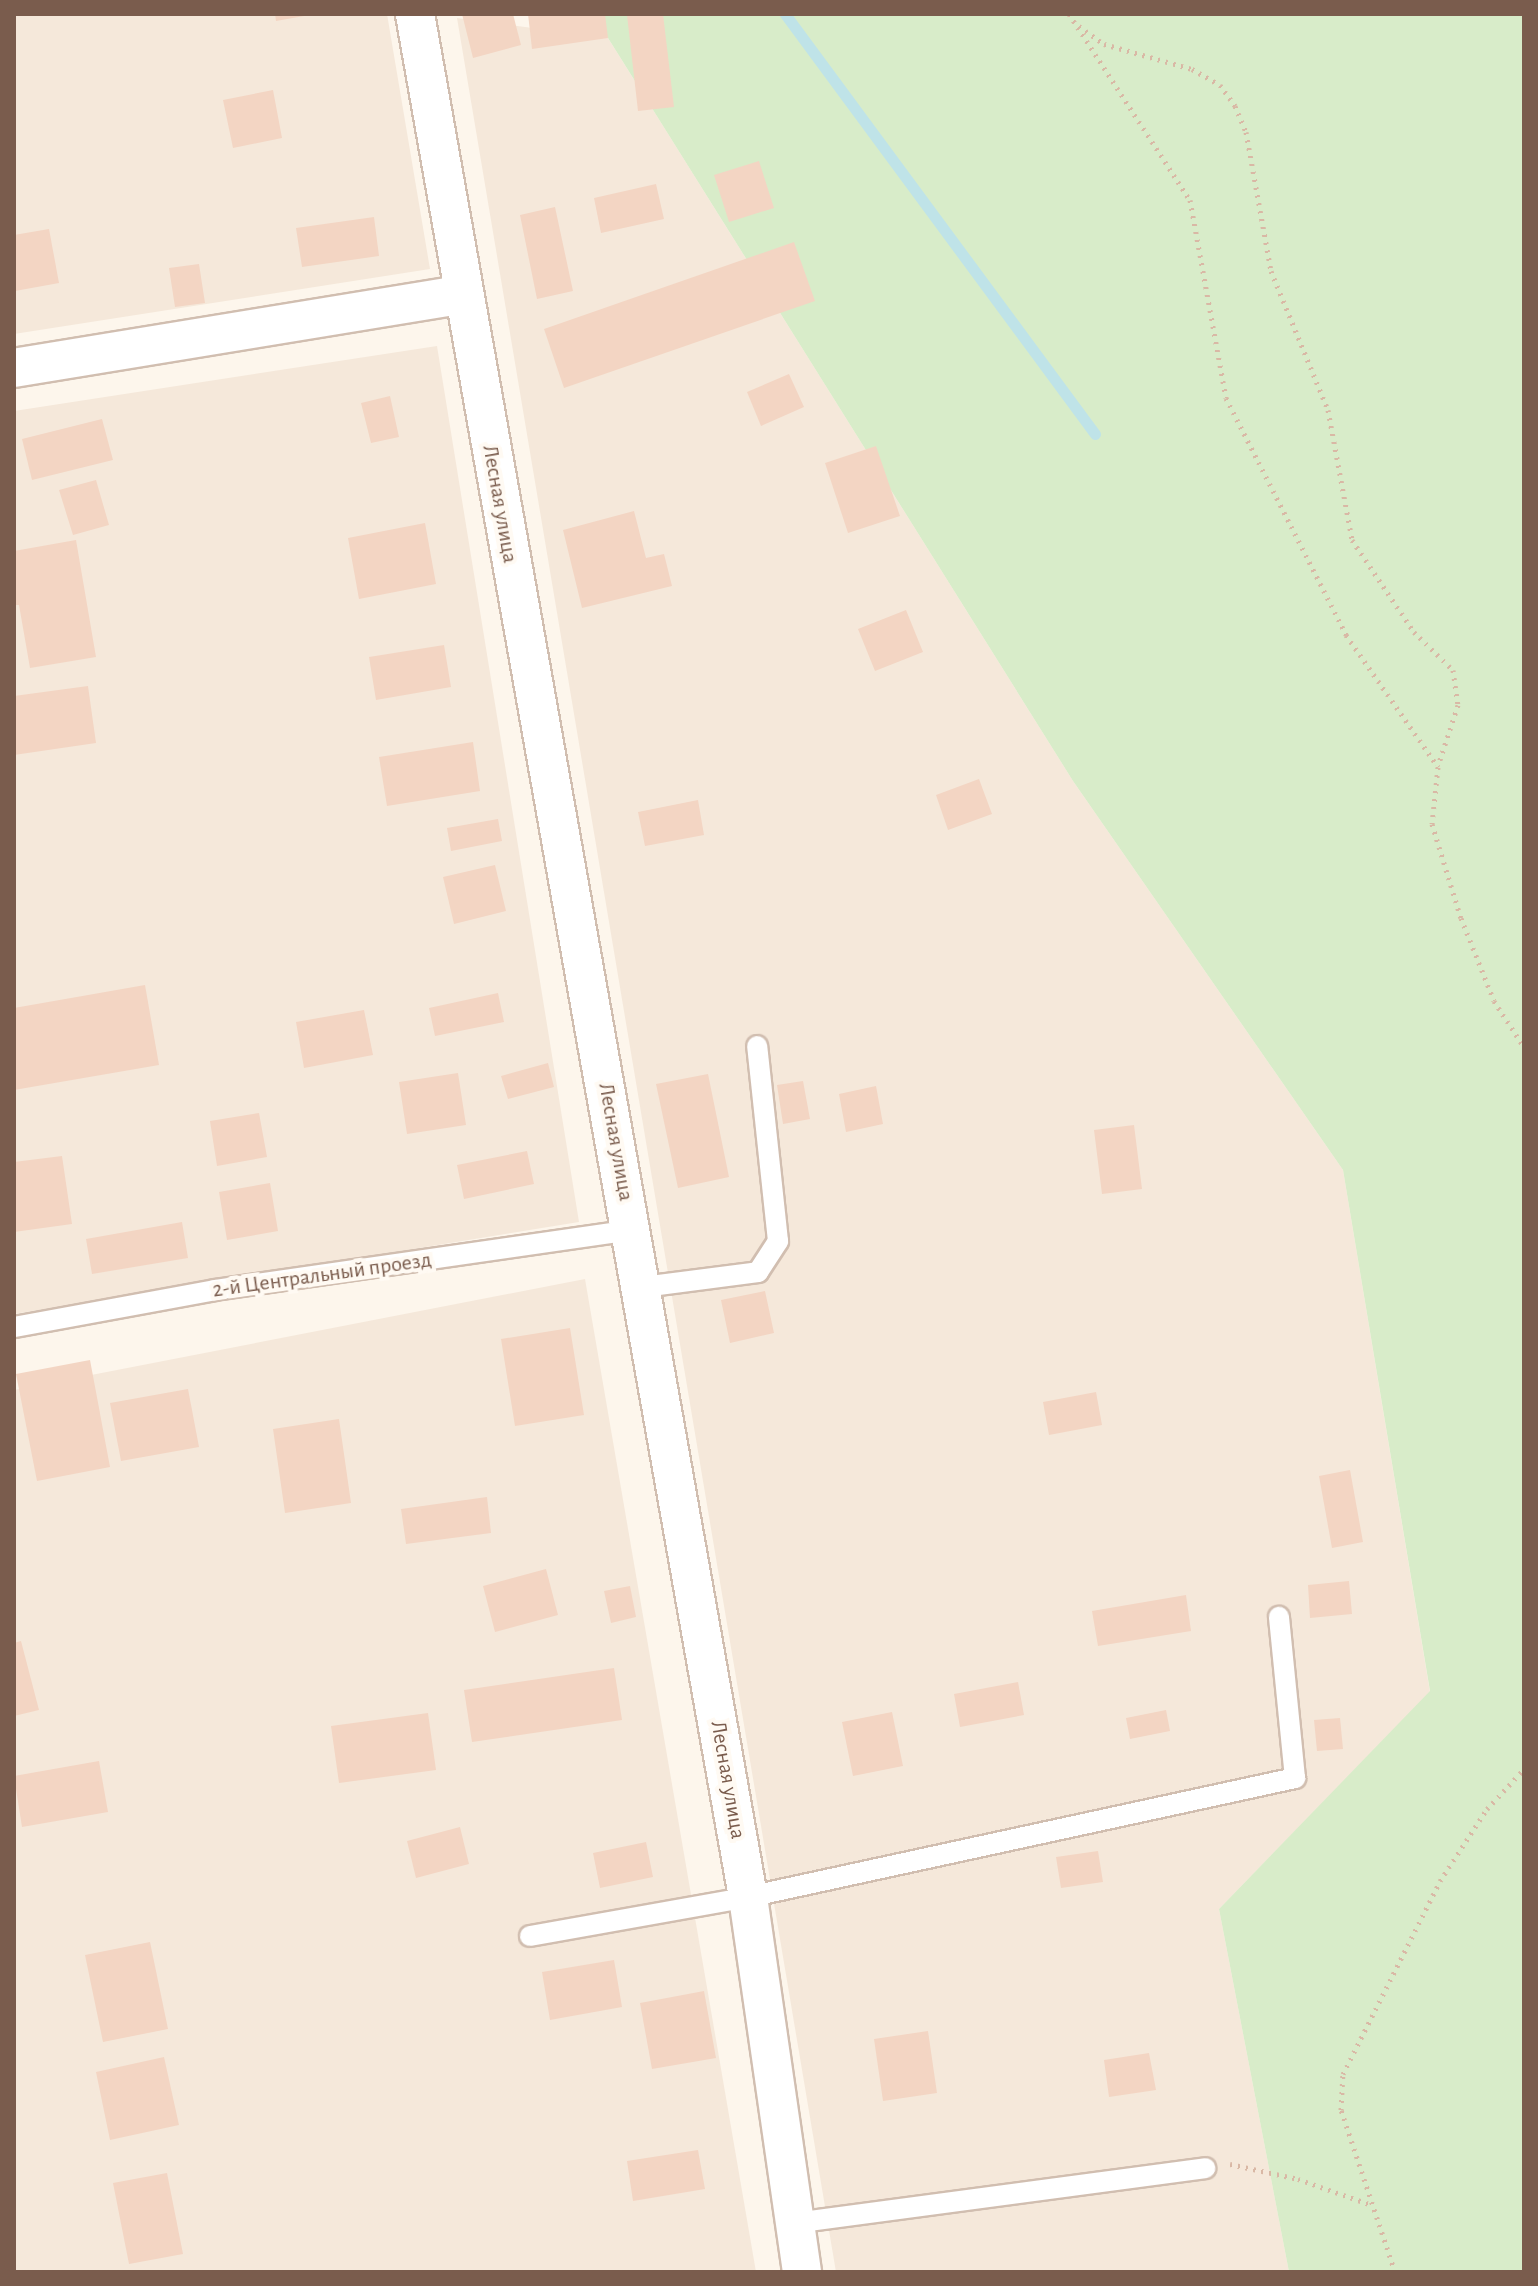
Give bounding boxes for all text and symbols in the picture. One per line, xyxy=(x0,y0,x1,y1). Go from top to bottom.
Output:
street label: Лесная улица xyxy=(477,443,523,565)
street label: Лесная улица xyxy=(593,1081,639,1203)
street label: 2-й Центральный проезд xyxy=(211,1247,433,1303)
street label: Лесная улица xyxy=(705,1719,751,1841)

